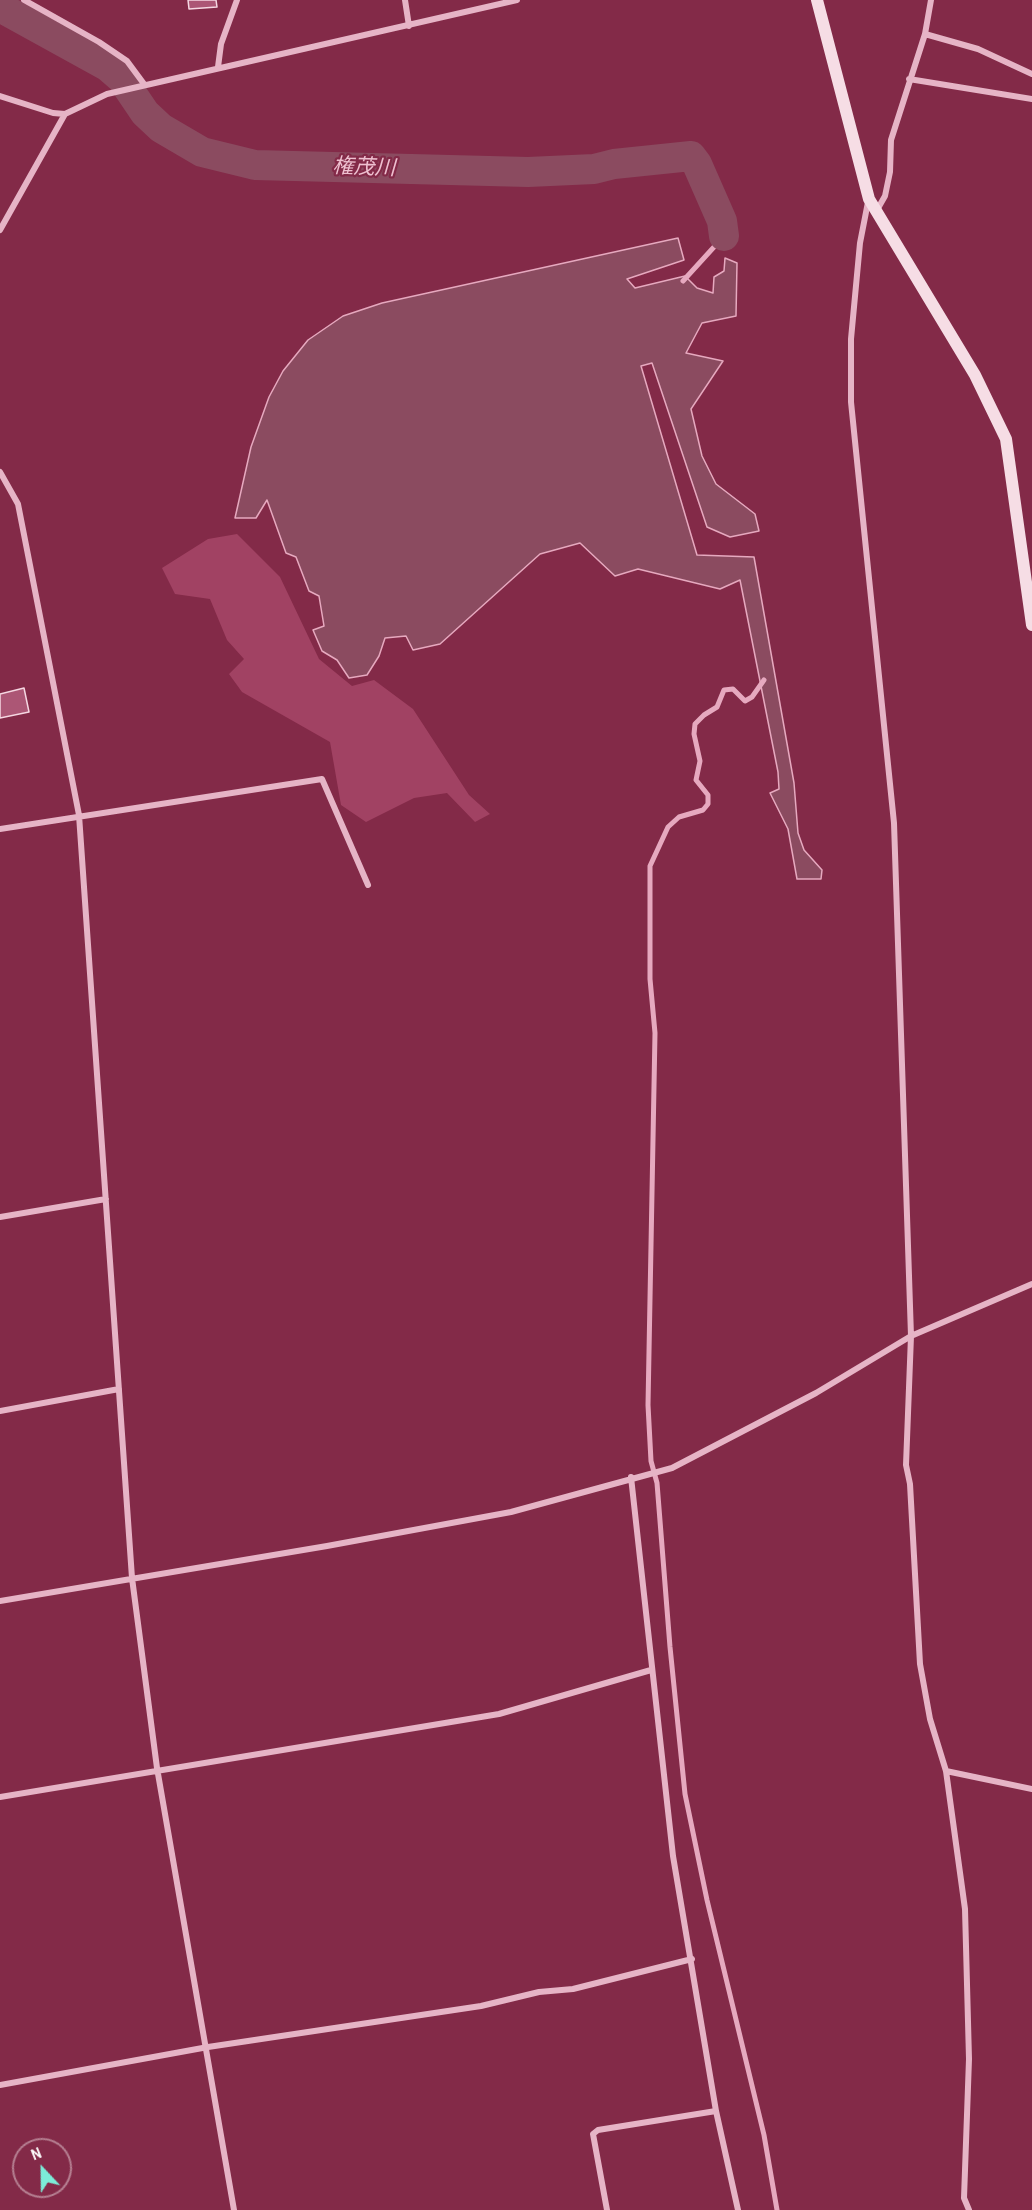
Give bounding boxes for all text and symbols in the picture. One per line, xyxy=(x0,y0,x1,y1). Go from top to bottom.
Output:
water label: 権茂川 xyxy=(332,154,396,182)
north arrow xyxy=(12,2138,72,2198)
text: N xyxy=(27,2141,45,2165)

